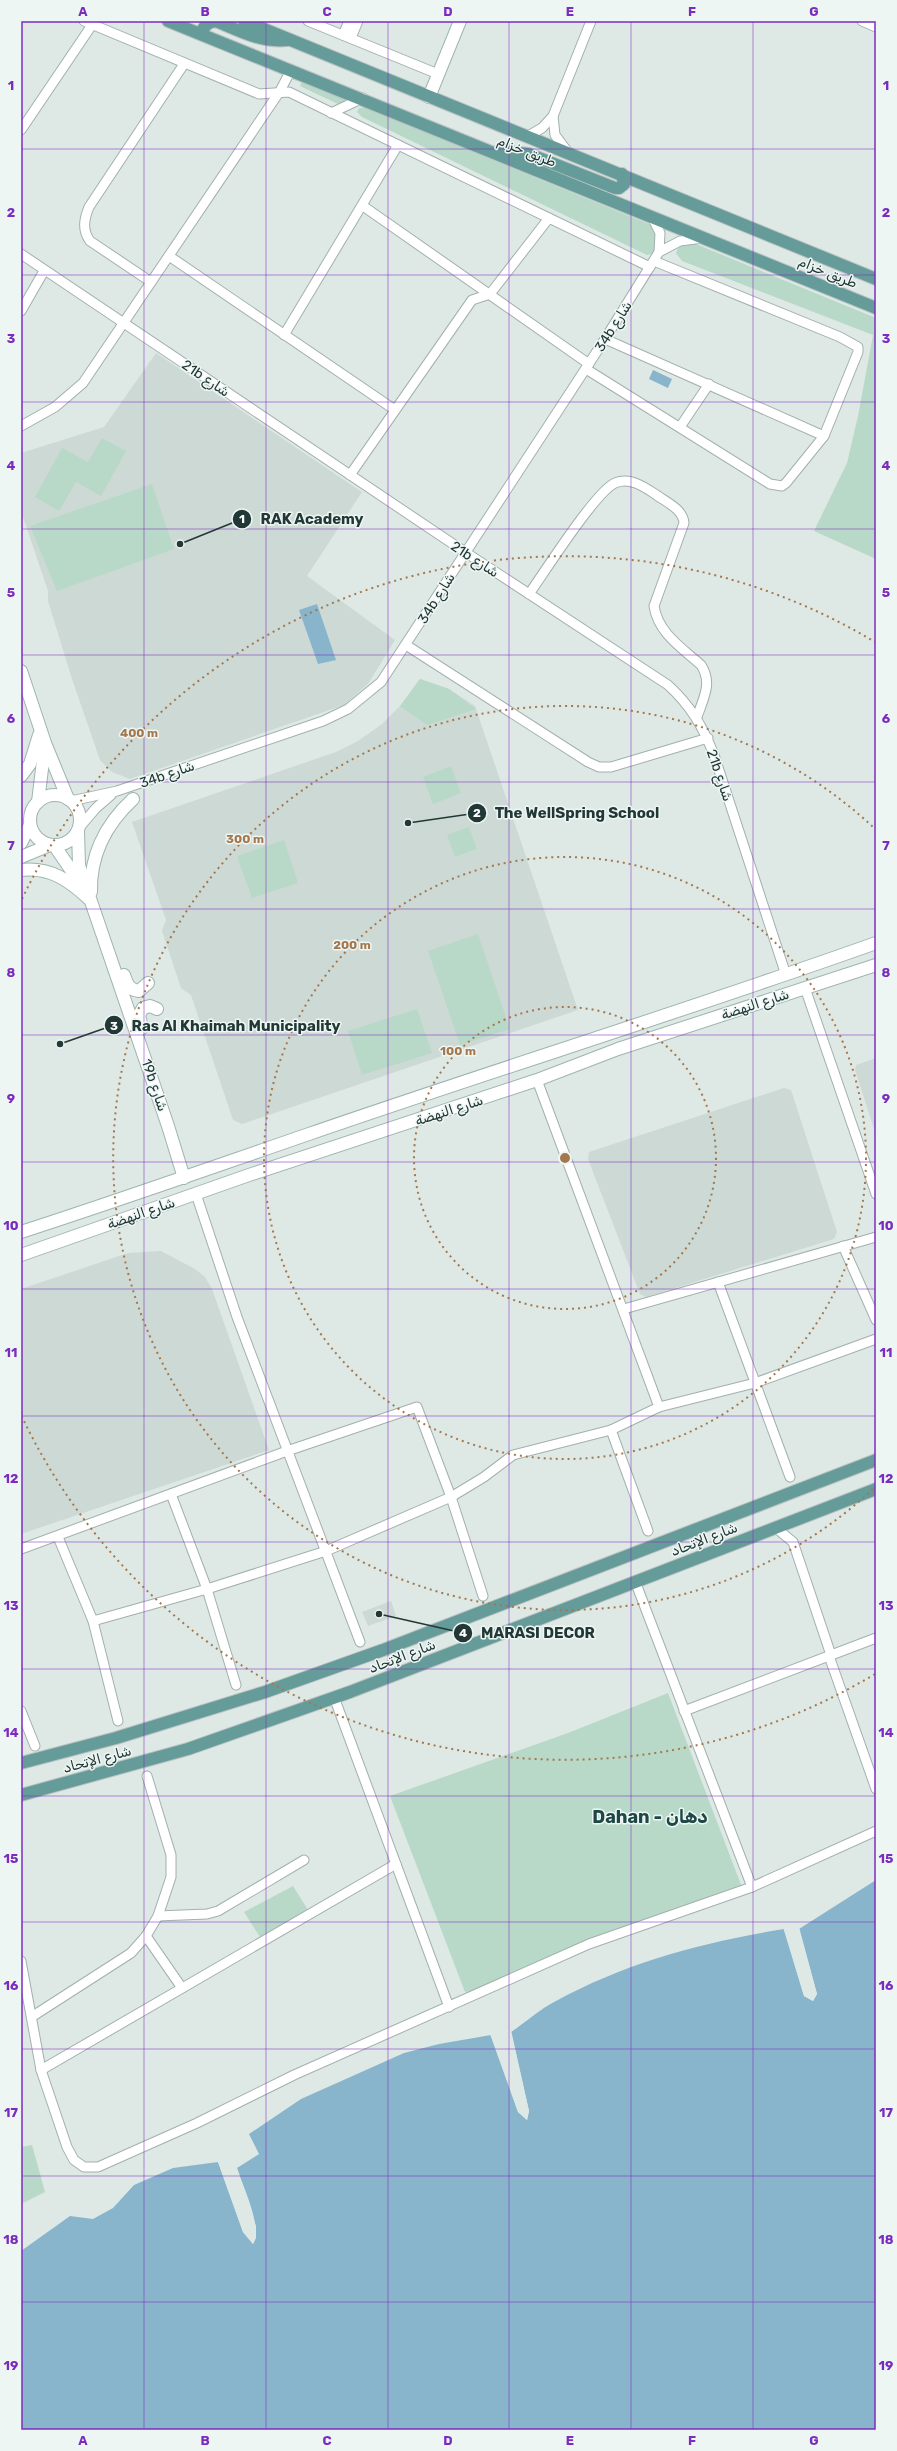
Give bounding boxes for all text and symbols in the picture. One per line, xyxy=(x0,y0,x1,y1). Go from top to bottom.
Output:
text: A xyxy=(78,4,88,19)
text: B xyxy=(200,4,210,19)
text: C xyxy=(322,4,332,19)
text: D xyxy=(443,4,453,19)
text: E xyxy=(566,4,574,19)
text: F xyxy=(688,4,696,19)
text: G xyxy=(809,4,819,19)
text: 1 xyxy=(8,78,14,93)
text: 1 xyxy=(883,78,889,93)
street label: طريق خزام xyxy=(495,132,559,172)
text: 2 xyxy=(7,205,15,220)
text: 2 xyxy=(882,205,890,220)
street label: طريق خزام xyxy=(796,253,860,293)
street label: 34b شارع xyxy=(591,298,637,356)
text: 3 xyxy=(7,331,16,346)
text: 3 xyxy=(882,331,891,346)
street label: 21b شارع xyxy=(178,356,233,402)
text: 4 xyxy=(7,458,16,473)
text: 4 xyxy=(882,458,891,473)
callout: RAK Academy xyxy=(232,505,372,532)
text: RAK Academy xyxy=(261,510,364,528)
text: 1 xyxy=(239,512,245,526)
street label: 21b شارع xyxy=(446,538,502,583)
street label: 34b شارع xyxy=(414,570,460,628)
text: 5 xyxy=(7,585,15,600)
text: 5 xyxy=(882,585,890,600)
text: 6 xyxy=(7,711,16,726)
text: 6 xyxy=(882,711,891,726)
text: 400 m xyxy=(120,726,158,740)
street label: 21b شارع xyxy=(701,747,736,804)
street label: 34b شارع xyxy=(138,757,197,794)
callout: The WellSpring School xyxy=(467,799,667,826)
text: The WellSpring School xyxy=(495,804,659,822)
text: 2 xyxy=(473,806,481,820)
text: 300 m xyxy=(226,832,264,846)
text: 7 xyxy=(7,838,15,853)
text: 7 xyxy=(882,838,890,853)
text: 200 m xyxy=(333,938,371,952)
text: 8 xyxy=(7,965,16,980)
text: 8 xyxy=(882,965,891,980)
street label: شارع النهضة xyxy=(719,985,792,1025)
callout: Ras Al Khaimah Municipality xyxy=(104,1012,349,1039)
text: Ras Al Khaimah Municipality xyxy=(132,1017,340,1035)
text: 3 xyxy=(110,1019,118,1033)
text: 100 m xyxy=(440,1044,476,1058)
street label: 19b شارع xyxy=(136,1057,171,1114)
text: 9 xyxy=(7,1091,15,1106)
street label: شارع النهضة xyxy=(413,1091,486,1131)
text: 9 xyxy=(882,1091,890,1106)
centre of rings xyxy=(558,1151,572,1165)
street label: شارع النهضة xyxy=(105,1194,178,1235)
text: 10 xyxy=(3,1218,19,1233)
text: 10 xyxy=(878,1218,894,1233)
text: 11 xyxy=(5,1345,17,1360)
text: 11 xyxy=(880,1345,892,1360)
text: 12 xyxy=(4,1471,18,1486)
text: 12 xyxy=(879,1471,893,1486)
street label: شارع الإتحاد xyxy=(668,1519,741,1562)
text: 13 xyxy=(3,1598,19,1613)
text: 13 xyxy=(878,1598,894,1613)
callout: MARASI DECOR xyxy=(453,1619,603,1646)
text: MARASI DECOR xyxy=(481,1624,595,1642)
text: 4 xyxy=(459,1626,467,1640)
street label: شارع الإتحاد xyxy=(366,1636,439,1679)
text: 14 xyxy=(3,1725,19,1740)
text: 14 xyxy=(878,1725,894,1740)
street label: شارع الإتحاد xyxy=(61,1742,134,1779)
district label: Dahan - دهان xyxy=(592,1806,708,1828)
text: 15 xyxy=(4,1851,18,1866)
text: 15 xyxy=(879,1851,893,1866)
text: 16 xyxy=(4,1978,19,1993)
text: 16 xyxy=(879,1978,894,1993)
text: 17 xyxy=(4,2105,19,2120)
text: 17 xyxy=(879,2105,894,2120)
text: 18 xyxy=(3,2232,19,2247)
text: 18 xyxy=(878,2232,894,2247)
text: 19 xyxy=(4,2358,18,2373)
text: 19 xyxy=(879,2358,893,2373)
text: A xyxy=(78,2433,88,2448)
text: B xyxy=(200,2433,210,2448)
text: C xyxy=(322,2433,332,2448)
text: D xyxy=(443,2433,453,2448)
text: E xyxy=(566,2433,574,2448)
text: F xyxy=(688,2433,696,2448)
text: G xyxy=(809,2433,819,2448)

